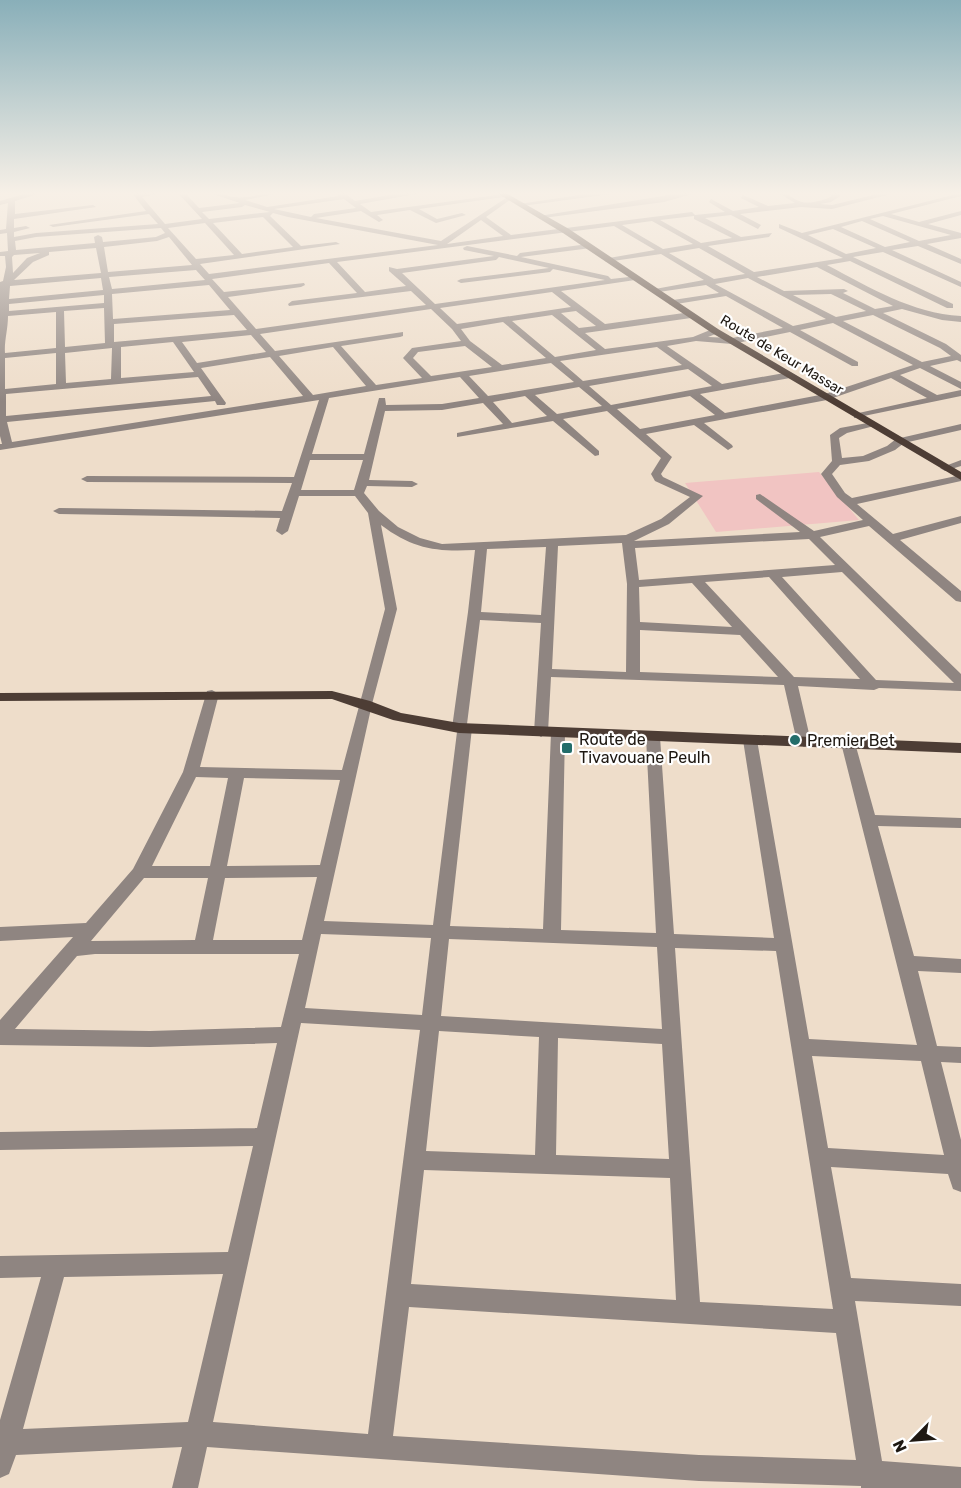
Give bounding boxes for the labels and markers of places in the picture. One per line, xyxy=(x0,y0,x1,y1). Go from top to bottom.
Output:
place label: Route de Tivavouane Peulh xyxy=(579,730,710,767)
place label: Premier Bet xyxy=(807,731,895,750)
marker: Premier Bet xyxy=(788,733,802,747)
marker: Route de Tivavouane Peulh xyxy=(560,741,574,755)

